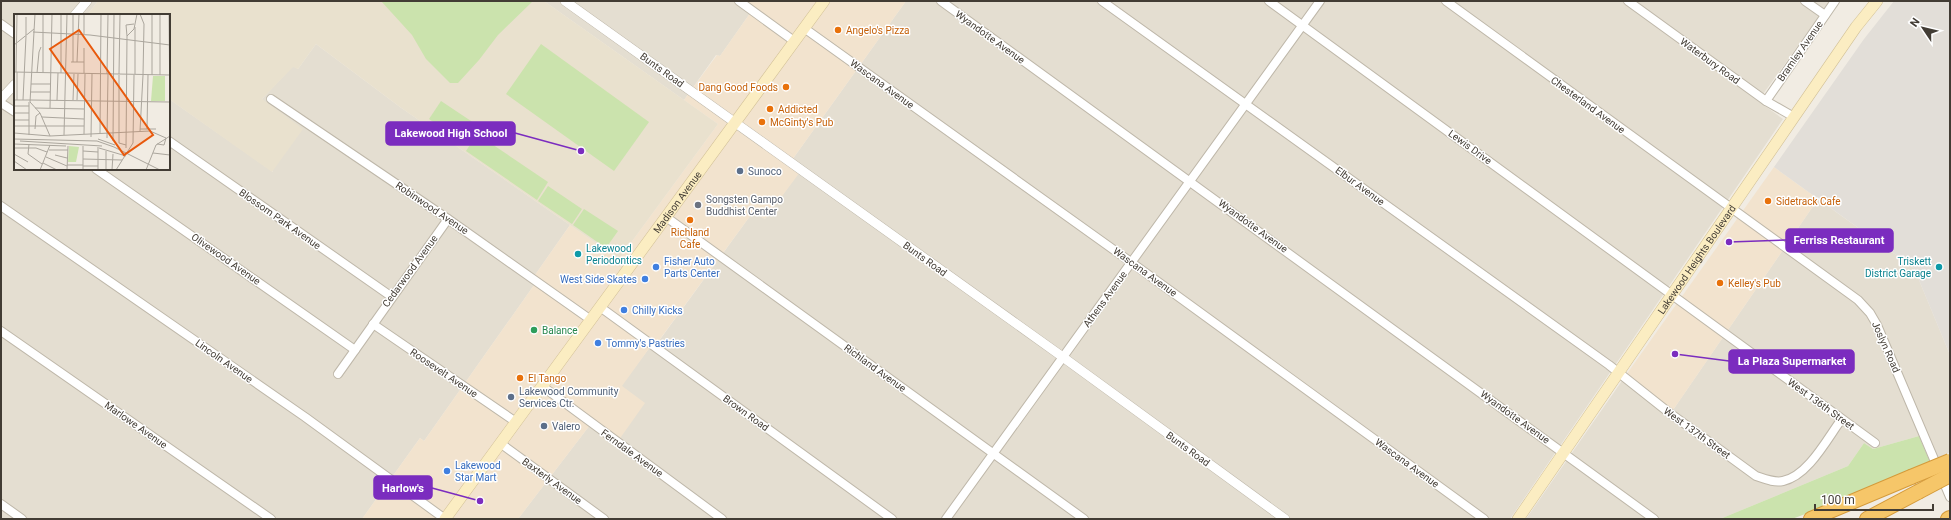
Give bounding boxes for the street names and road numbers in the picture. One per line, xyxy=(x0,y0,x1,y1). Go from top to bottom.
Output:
street label: Wyandotte Avenue xyxy=(953,8,1027,66)
street label: Bramley Avenue xyxy=(1775,19,1825,83)
street label: Waterbury Road xyxy=(1678,36,1742,86)
street label: Bunts Road xyxy=(638,51,686,89)
street label: Wascana Avenue xyxy=(848,57,916,111)
street label: Chesterland Avenue xyxy=(1549,74,1627,136)
street label: Lewis Drive xyxy=(1446,128,1494,166)
street label: Elbur Avenue xyxy=(1333,165,1387,207)
street label: Madison Avenue xyxy=(651,169,703,235)
street label: Robinwood Avenue xyxy=(394,180,470,236)
street label: Blossom Park Avenue xyxy=(237,187,323,251)
street label: Wyandotte Avenue xyxy=(1216,197,1290,255)
street label: Lakewood Heights Boulevard xyxy=(1655,203,1737,316)
street label: Olivewood Avenue xyxy=(189,231,263,287)
street label: Cedarwood Avenue xyxy=(380,233,440,309)
street label: Bunts Road xyxy=(901,240,949,278)
street label: Wascana Avenue xyxy=(1111,245,1179,299)
street label: Athens Avenue xyxy=(1081,269,1129,329)
street label: Joslyn Road xyxy=(1870,320,1902,374)
street label: Lincoln Avenue xyxy=(193,337,255,385)
street label: Richland Avenue xyxy=(842,342,908,394)
street label: Roosevelt Avenue xyxy=(408,346,480,400)
street label: West 136th Street xyxy=(1786,376,1856,432)
street label: Wyandotte Avenue xyxy=(1478,388,1552,446)
street label: Brown Road xyxy=(721,393,771,433)
street label: Marlowe Avenue xyxy=(103,399,169,451)
street label: West 137th Street xyxy=(1662,405,1732,461)
street label: Ferndale Avenue xyxy=(599,427,665,479)
street label: Bunts Road xyxy=(1164,430,1212,468)
street label: Wascana Avenue xyxy=(1373,436,1441,490)
street label: Baxterly Avenue xyxy=(520,456,584,506)

